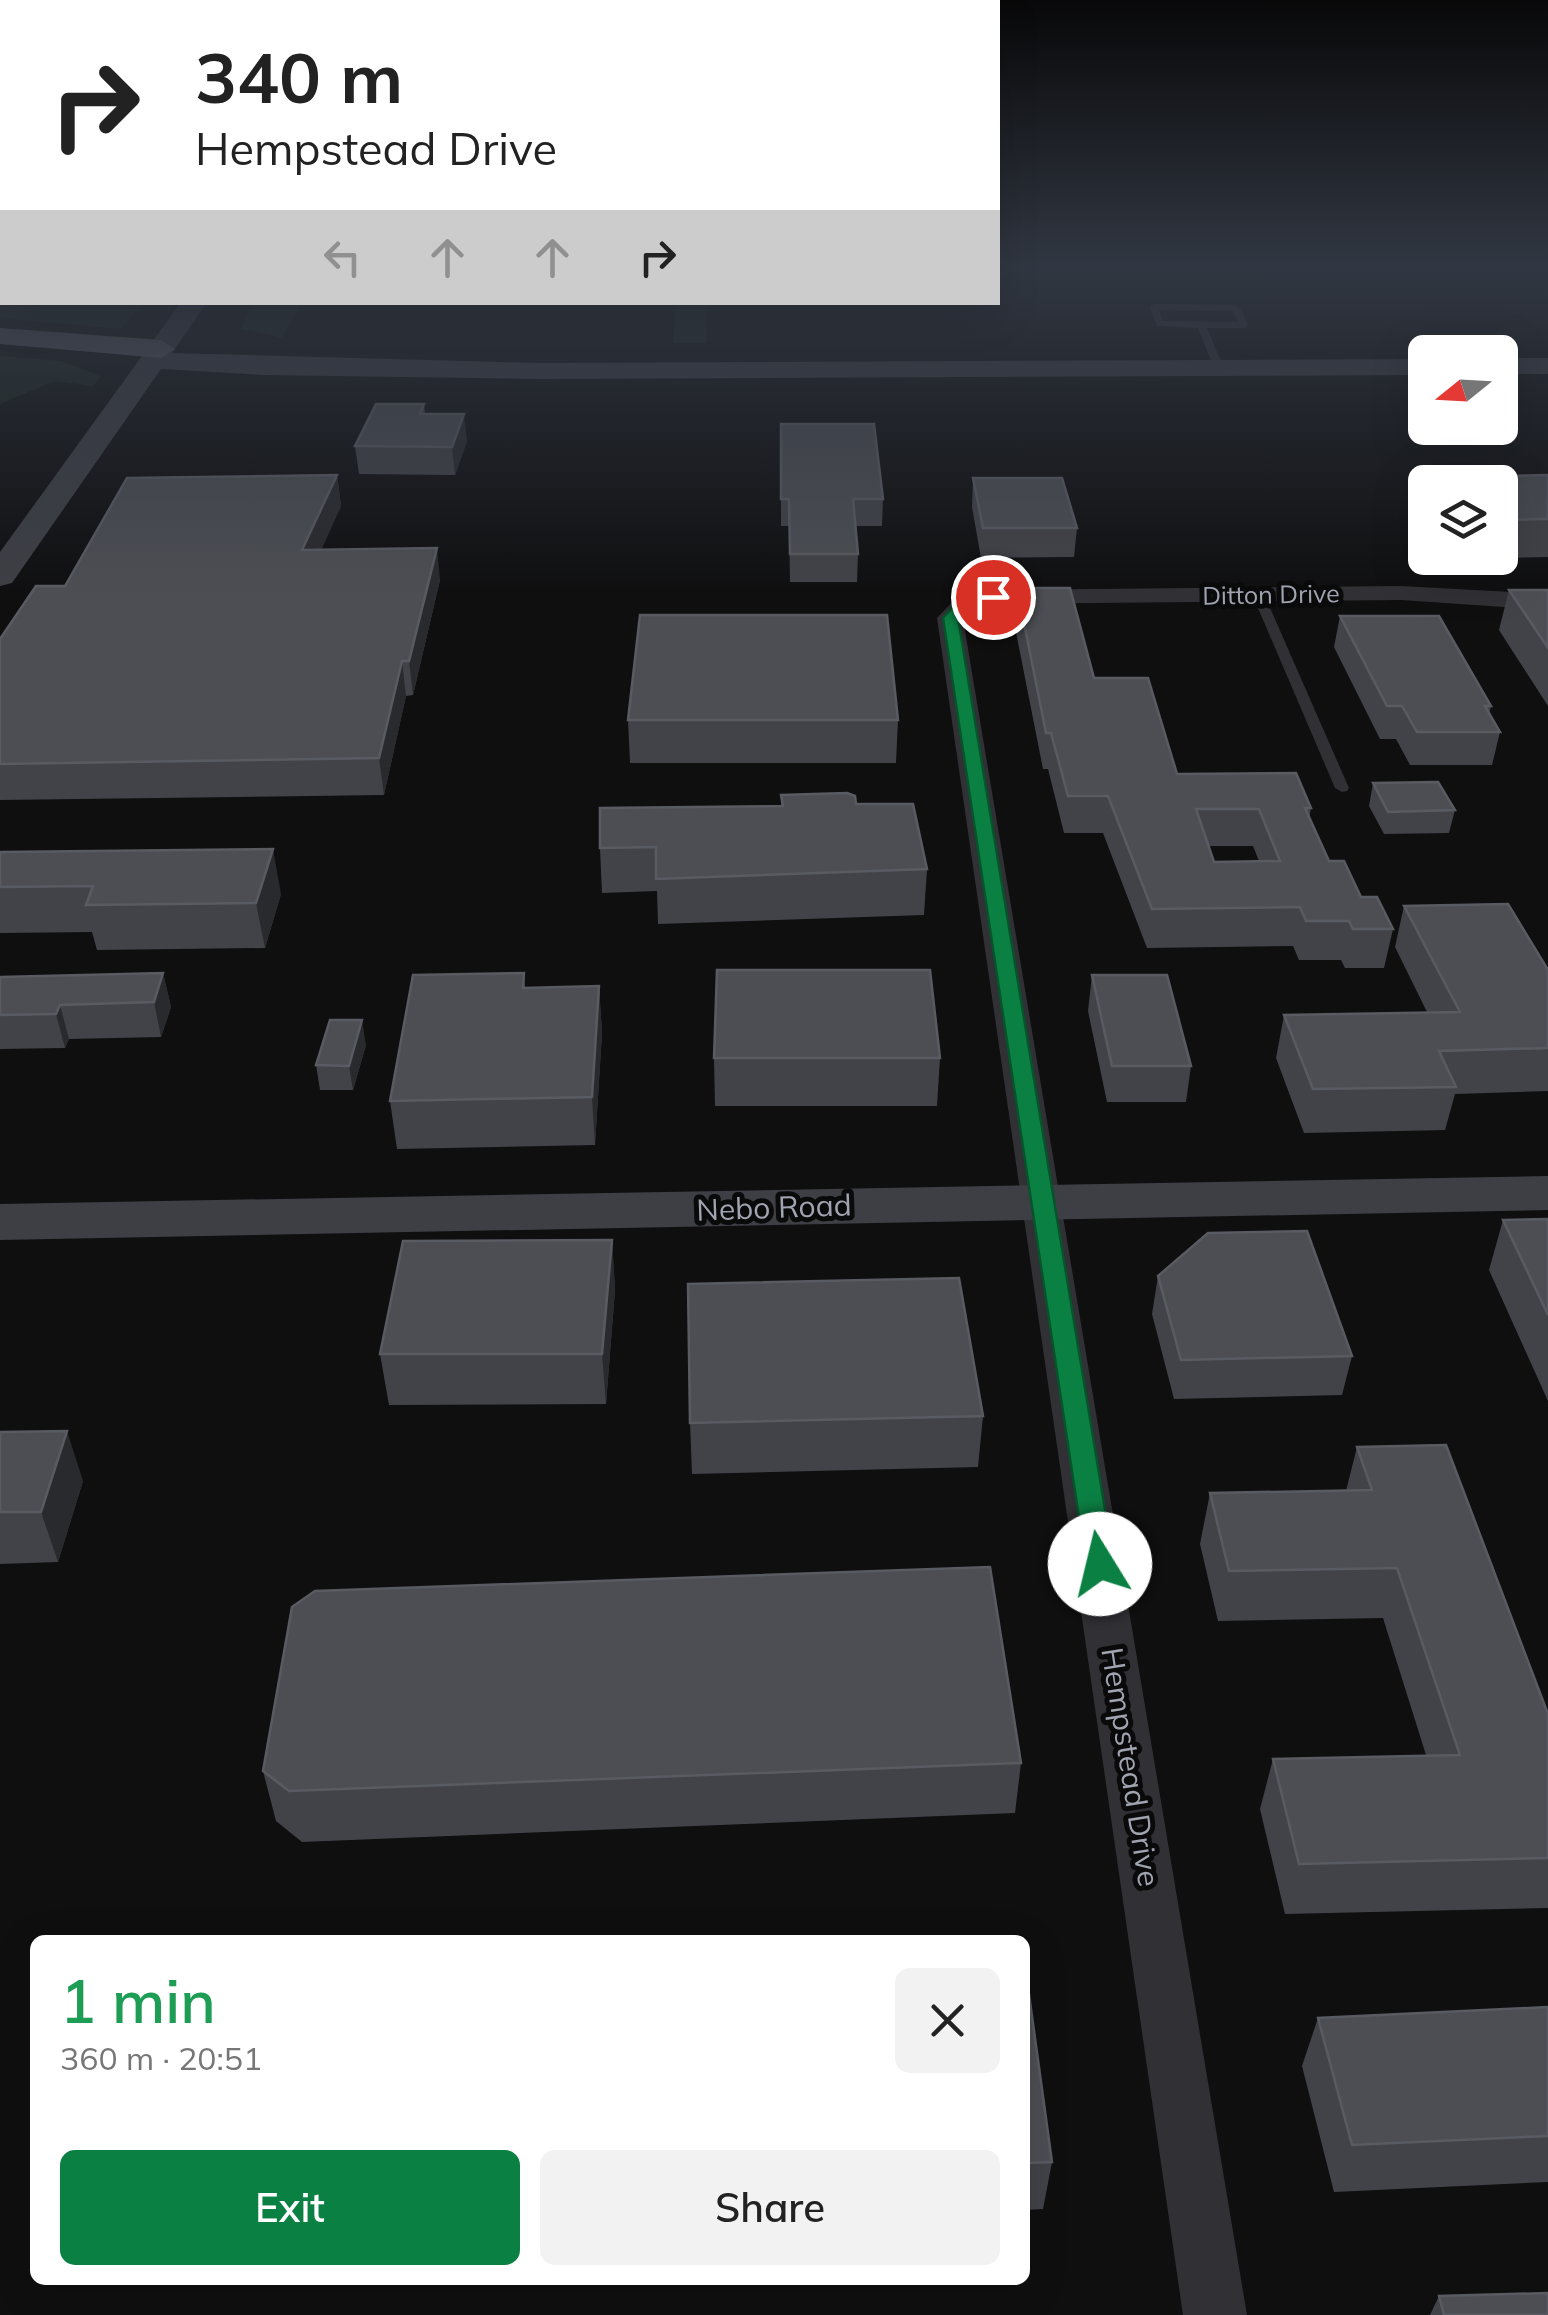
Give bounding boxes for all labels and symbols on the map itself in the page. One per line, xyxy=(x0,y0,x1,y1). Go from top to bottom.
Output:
north arrow xyxy=(1408,335,1518,445)
pin xyxy=(951,555,1036,640)
street label: Ditton Drive xyxy=(1202,577,1340,611)
street label: Nebo Road xyxy=(696,1185,852,1229)
position arrow xyxy=(1048,1512,1152,1616)
street label: Hempstead Drive xyxy=(1093,1645,1169,1889)

